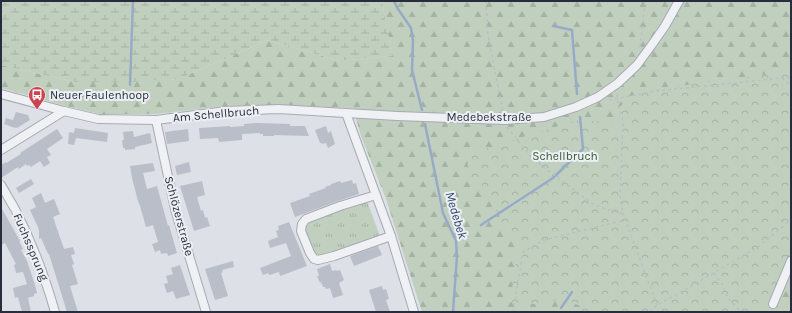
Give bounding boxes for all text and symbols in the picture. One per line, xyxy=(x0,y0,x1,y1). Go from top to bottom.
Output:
bus stop icon: Neuer Faulenhoop xyxy=(27,85,47,110)
place label: Neuer Faulenhoop xyxy=(50,88,149,102)
street label: Am Schellbruch xyxy=(172,103,260,125)
street label: Medebekstraße xyxy=(447,110,531,124)
park label: Schellbruch xyxy=(532,149,598,163)
street label: Schlözerstraße xyxy=(162,175,196,257)
water label: Medebek xyxy=(442,190,471,241)
street label: Fuchssprung xyxy=(10,211,52,283)

